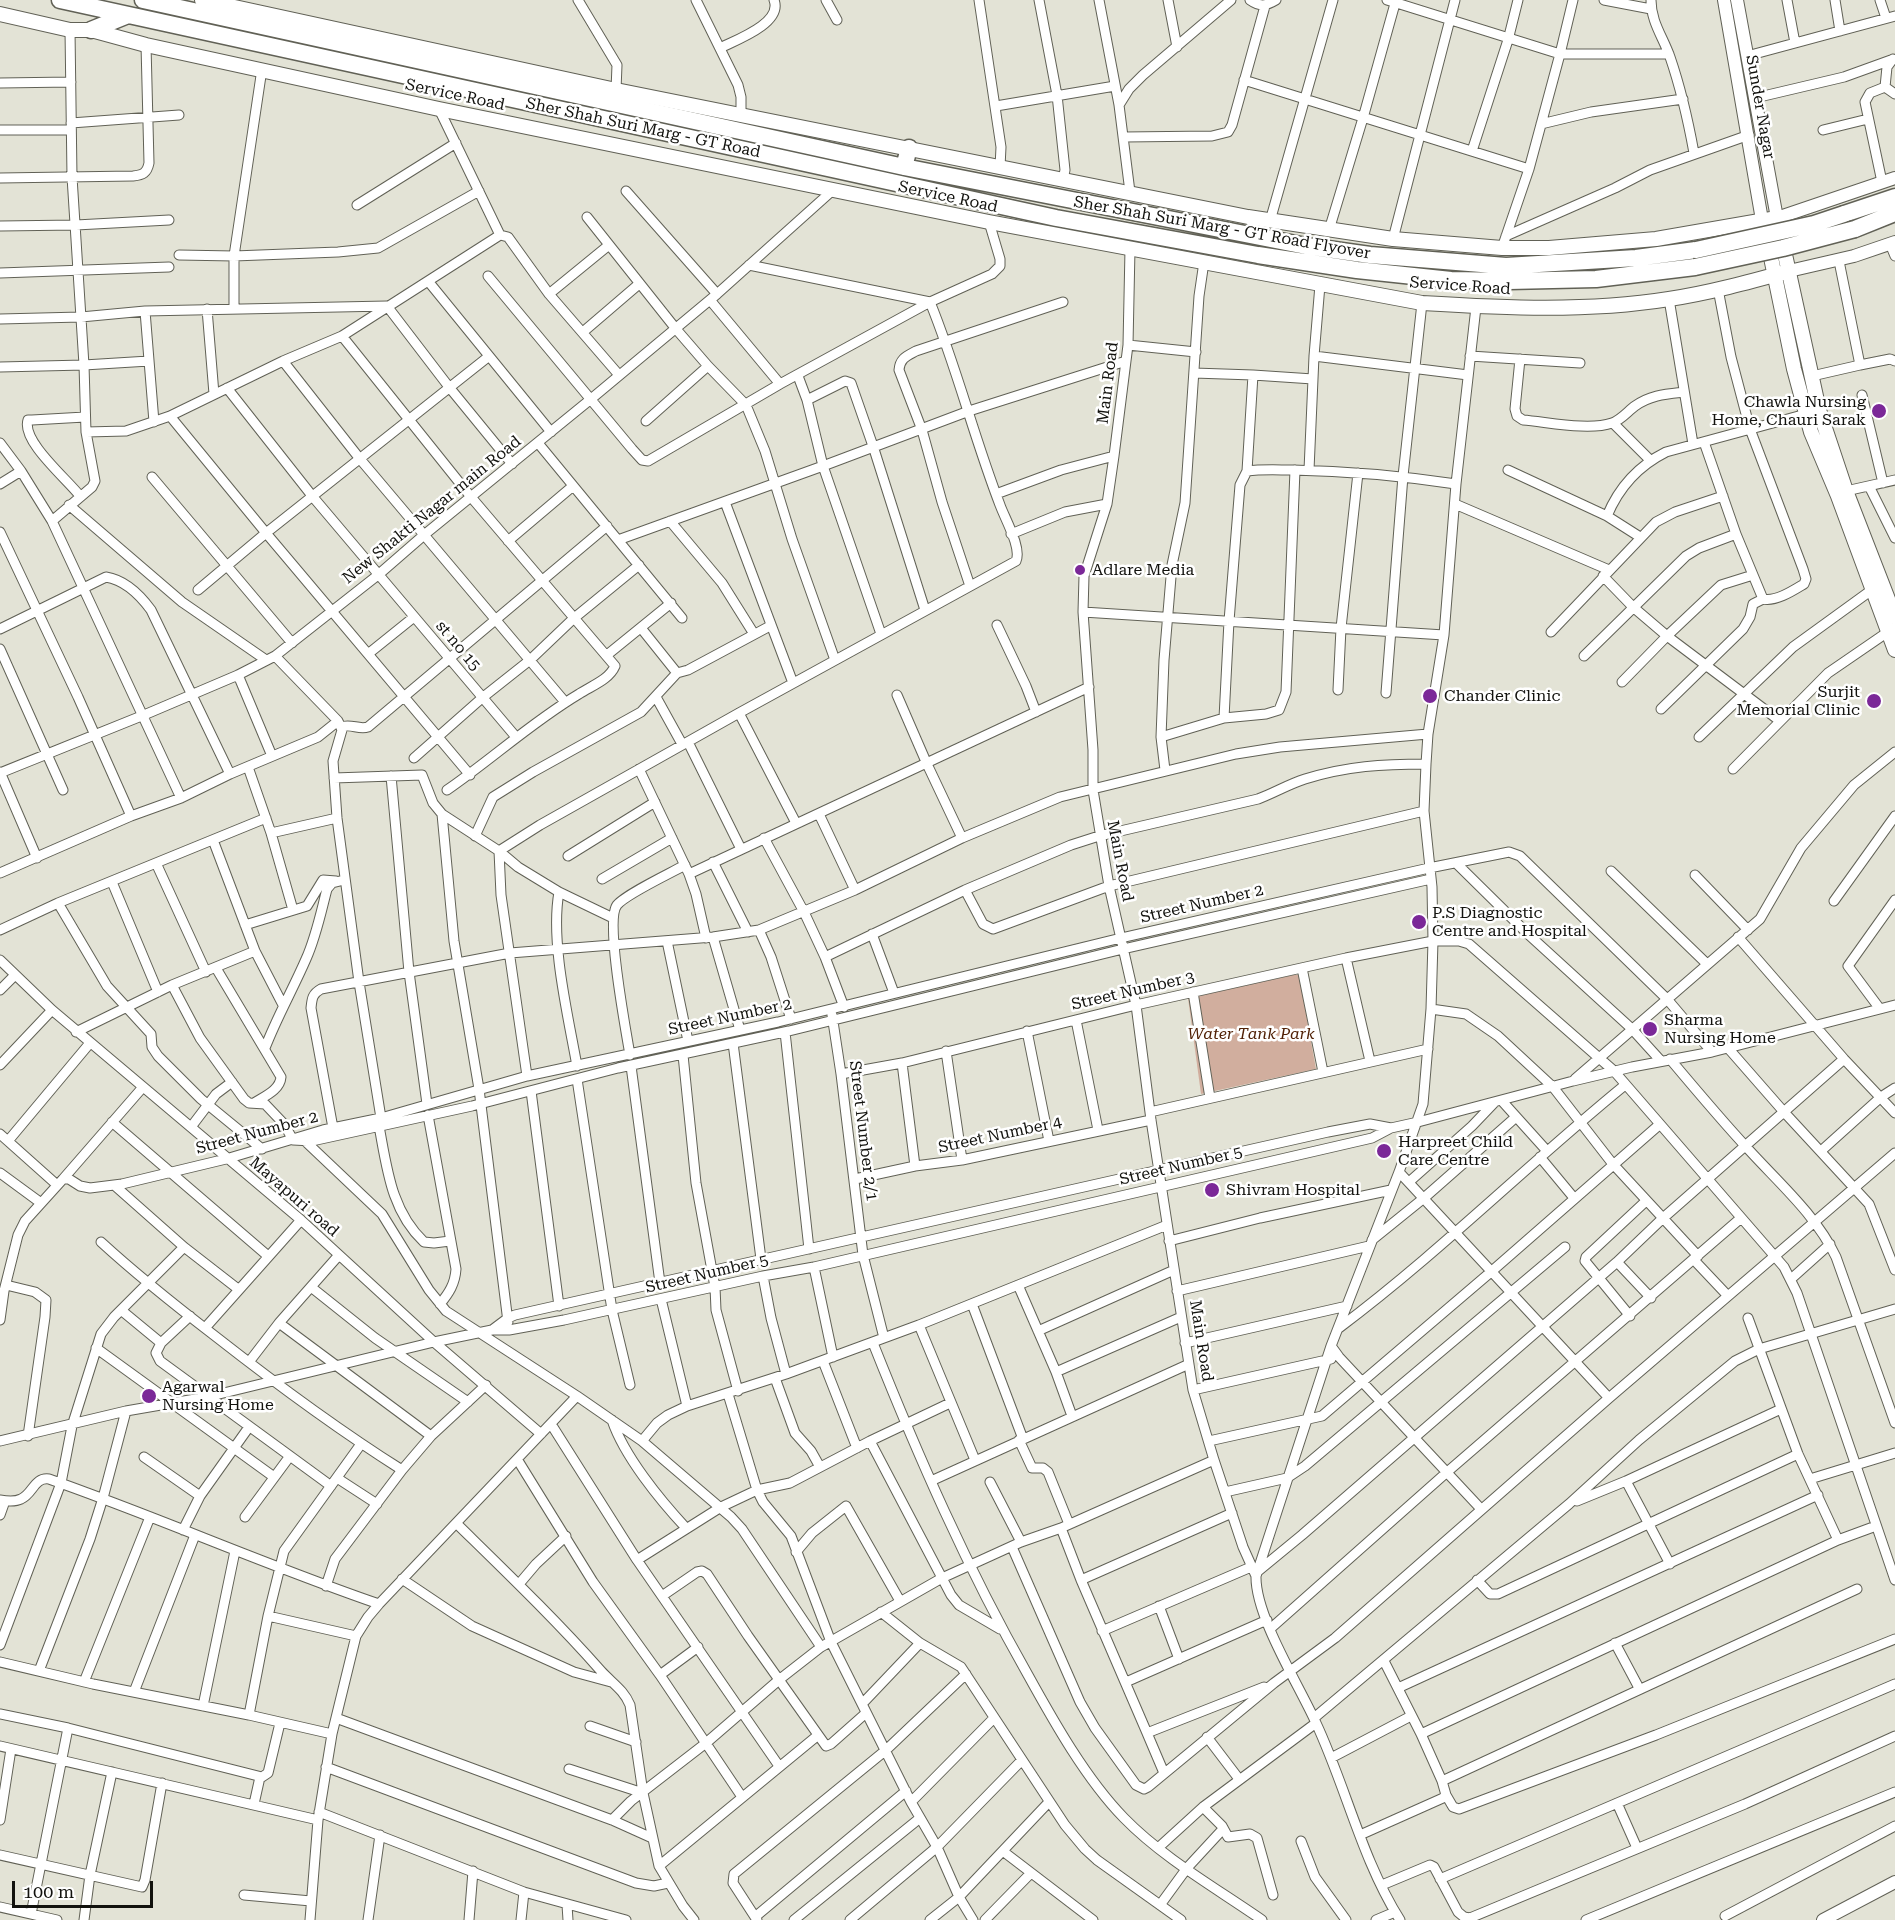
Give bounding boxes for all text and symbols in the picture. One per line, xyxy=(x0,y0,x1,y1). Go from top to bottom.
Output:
street label: Sunder Nagar xyxy=(1741,54,1779,160)
street label: Service Road xyxy=(403,75,507,115)
street label: Sher Shah Suri Marg - GT Road xyxy=(524,94,762,162)
street label: Service Road xyxy=(896,177,1000,217)
street label: Sher Shah Suri Marg - GT Road Flyover xyxy=(1072,192,1372,264)
street label: Service Road xyxy=(1409,273,1511,299)
street label: Main Road xyxy=(1093,341,1123,425)
place label: Chawla Nursing Home, Chauri Sarak xyxy=(1711,392,1866,430)
marker: Chawla Nursing Home, Chauri Sarak xyxy=(1870,402,1888,420)
street label: New Shakti Nagar main Road xyxy=(339,432,525,588)
place label: Adlare Media xyxy=(1092,560,1194,580)
marker: Adlare Media xyxy=(1073,563,1087,577)
street label: st no 15 xyxy=(431,617,485,675)
place label: Surjit Memorial Clinic xyxy=(1736,682,1860,720)
place label: Chander Clinic xyxy=(1444,686,1560,706)
marker: Chander Clinic xyxy=(1421,687,1439,705)
marker: Surjit Memorial Clinic xyxy=(1865,692,1883,710)
street label: Main Road xyxy=(1103,819,1137,903)
street label: Street Number 2 xyxy=(1139,881,1265,927)
place label: P.S Diagnostic Centre and Hospital xyxy=(1432,903,1587,941)
marker: P.S Diagnostic Centre and Hospital xyxy=(1410,913,1428,931)
street label: Street Number 3 xyxy=(1070,968,1196,1014)
street label: Street Number 2 xyxy=(667,995,793,1039)
place label: Sharma Nursing Home xyxy=(1664,1010,1776,1048)
marker: Sharma Nursing Home xyxy=(1641,1020,1659,1038)
park label: Water Tank Park xyxy=(1187,1024,1315,1044)
street label: Street Number 2/1 xyxy=(845,1060,881,1202)
street label: Street Number 2 xyxy=(194,1107,320,1159)
street label: Street Number 4 xyxy=(937,1113,1063,1157)
place label: Harpreet Child Care Centre xyxy=(1398,1132,1513,1170)
marker: Harpreet Child Care Centre xyxy=(1375,1142,1393,1160)
street label: Street Number 5 xyxy=(1118,1143,1244,1189)
street label: Mayapuri road xyxy=(245,1153,343,1241)
place label: Shivram Hospital xyxy=(1226,1180,1360,1200)
marker: Shivram Hospital xyxy=(1203,1181,1221,1199)
street label: Street Number 5 xyxy=(644,1251,770,1297)
street label: Main Road xyxy=(1185,1299,1217,1383)
place label: Agarwal Nursing Home xyxy=(162,1377,274,1415)
marker: Agarwal Nursing Home xyxy=(140,1387,158,1405)
scale bar xyxy=(15,1869,156,1907)
text: 100 m xyxy=(23,1881,74,1902)

